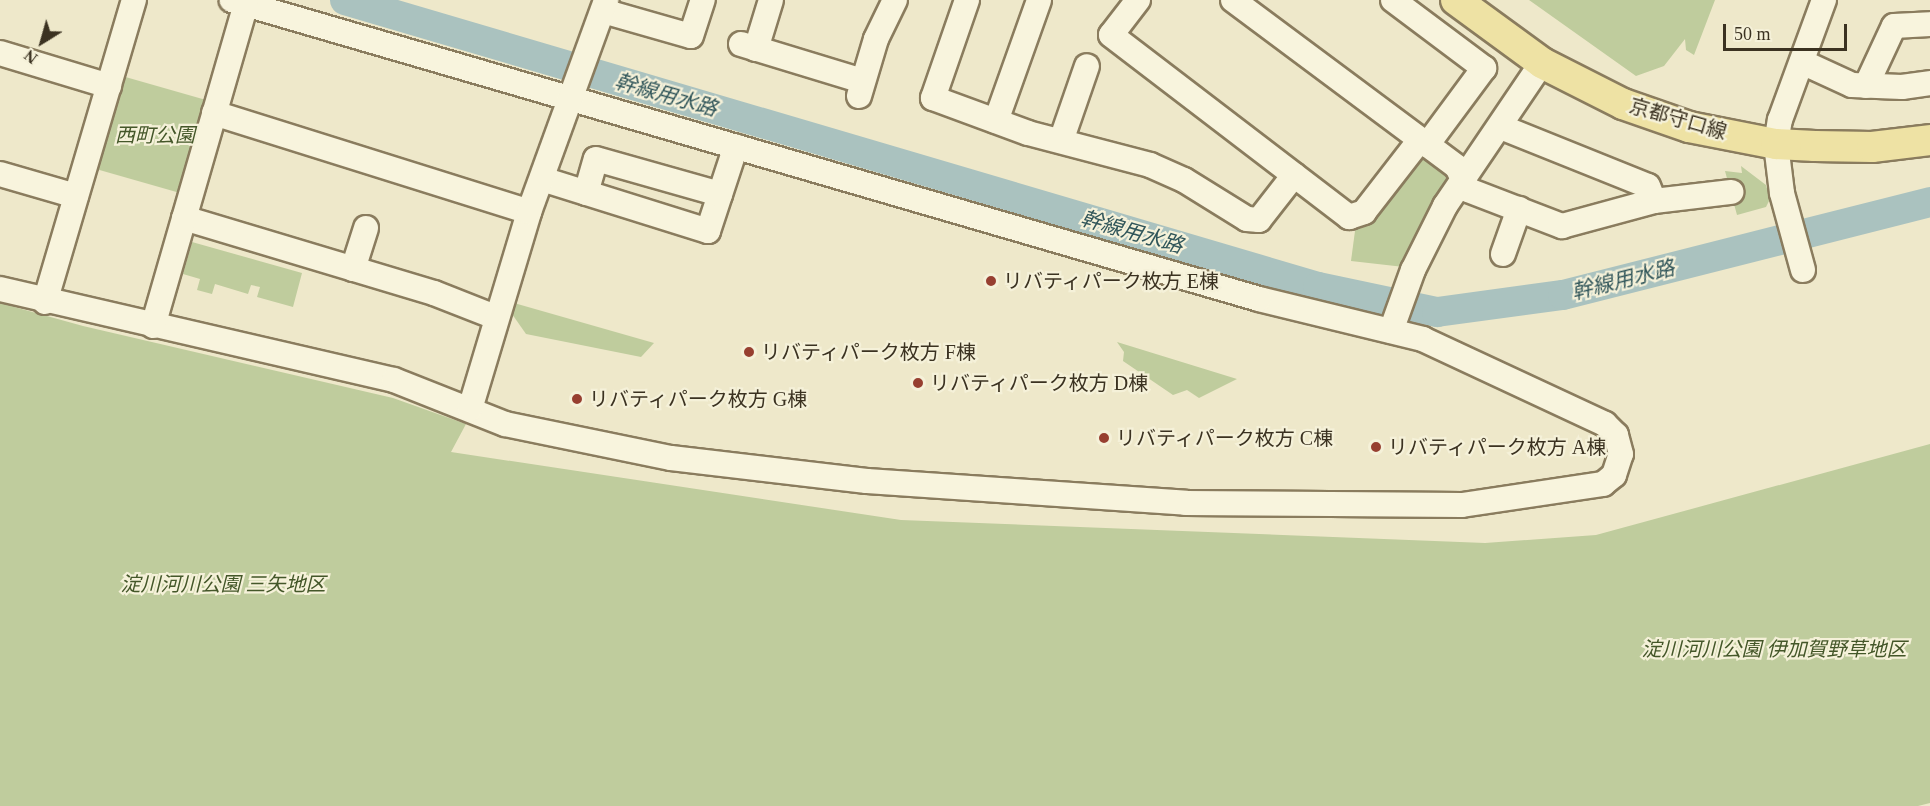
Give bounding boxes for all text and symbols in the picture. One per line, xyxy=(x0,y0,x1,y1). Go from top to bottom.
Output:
north arrow xyxy=(12,12,72,72)
scale bar xyxy=(1726,12,1850,50)
text: 50 m xyxy=(1734,24,1771,44)
text: N xyxy=(21,47,41,67)
water label: 幹線用水路 xyxy=(612,68,720,122)
street label: 京都守口線 xyxy=(1627,94,1729,144)
park label: 西町公園 xyxy=(115,123,195,147)
water label: 幹線用水路 xyxy=(1078,205,1186,259)
water label: 幹線用水路 xyxy=(1569,255,1677,305)
place label: リバティパーク枚方 E棟 xyxy=(1003,269,1220,293)
marker: リバティパーク枚方 E棟 xyxy=(984,274,998,288)
place label: リバティパーク枚方 F棟 xyxy=(761,340,977,364)
marker: リバティパーク枚方 F棟 xyxy=(742,345,756,359)
place label: リバティパーク枚方 D棟 xyxy=(930,371,1149,395)
marker: リバティパーク枚方 D棟 xyxy=(911,376,925,390)
place label: リバティパーク枚方 G棟 xyxy=(589,387,808,411)
marker: リバティパーク枚方 G棟 xyxy=(570,392,584,406)
place label: リバティパーク枚方 C棟 xyxy=(1116,426,1334,450)
marker: リバティパーク枚方 C棟 xyxy=(1097,431,1111,445)
place label: リバティパーク枚方 A棟 xyxy=(1388,435,1607,459)
marker: リバティパーク枚方 A棟 xyxy=(1369,440,1383,454)
park label: 淀川河川公園 三矢地区 xyxy=(121,572,325,596)
park label: 淀川河川公園 伊加賀野草地区 xyxy=(1642,637,1906,661)

